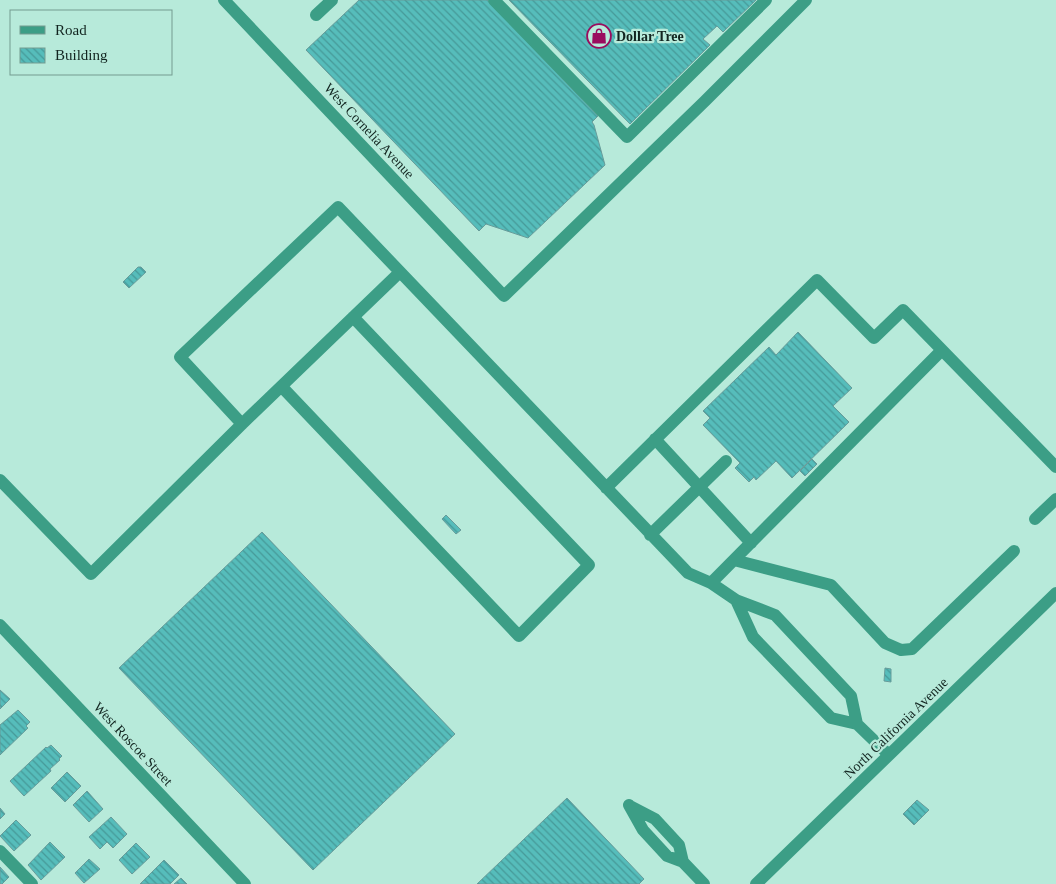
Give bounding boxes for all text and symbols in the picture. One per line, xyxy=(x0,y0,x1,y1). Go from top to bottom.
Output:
legend xyxy=(10,10,172,75)
text: Road xyxy=(55,22,87,38)
shop icon: Dollar Tree xyxy=(586,23,612,49)
place label: Dollar Tree xyxy=(616,29,684,44)
text: Building xyxy=(55,47,108,63)
street label: West Cornelia Avenue xyxy=(321,80,417,182)
street label: North California Avenue xyxy=(841,675,951,781)
street label: West Roscoe Street xyxy=(91,699,176,789)

